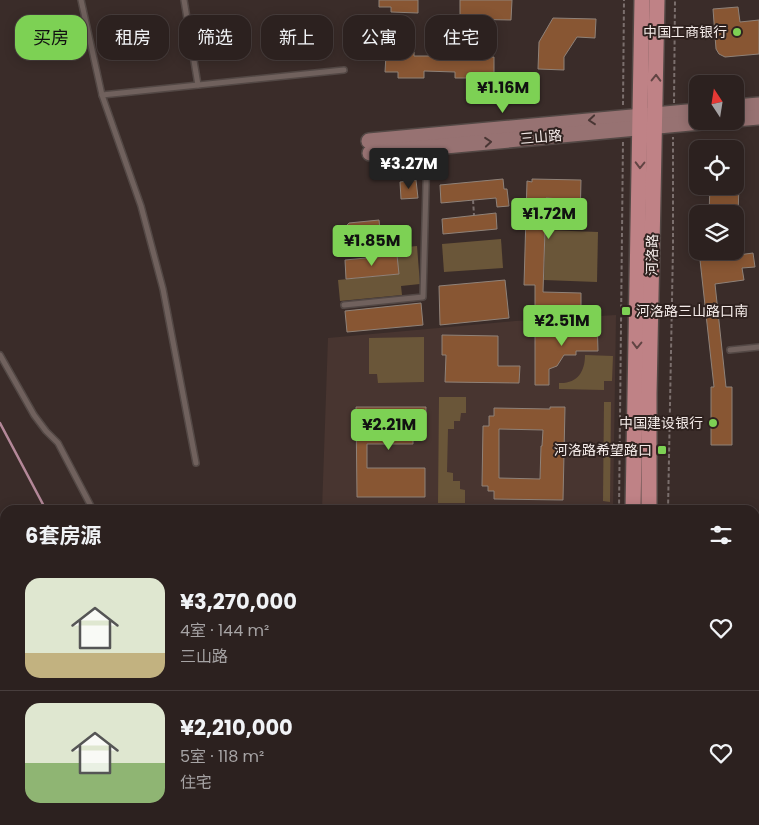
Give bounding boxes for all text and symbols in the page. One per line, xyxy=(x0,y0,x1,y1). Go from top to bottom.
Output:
chip: 买房 xyxy=(15,15,87,60)
chip: 租房 xyxy=(97,15,169,60)
chip: 筛选 xyxy=(179,15,251,60)
chip: 新上 xyxy=(261,15,333,60)
chip: 公寓 xyxy=(343,15,415,60)
chip: 住宅 xyxy=(425,15,497,60)
place label: 中国工商银行 xyxy=(643,22,727,42)
marker: 中国工商银行 xyxy=(731,26,743,38)
pin: ¥1.16M xyxy=(462,72,544,114)
one-way arrow xyxy=(651,74,661,82)
north arrow xyxy=(689,75,744,130)
map controls xyxy=(689,75,744,260)
text: ¥1.16M xyxy=(477,76,529,99)
one-way arrow xyxy=(588,115,596,126)
street label: 三山路 xyxy=(519,125,563,149)
one-way arrow xyxy=(484,137,492,148)
button: locate xyxy=(689,140,744,195)
pin: ¥3.27M xyxy=(368,148,450,190)
text: ¥3.27M xyxy=(380,152,438,175)
one-way arrow xyxy=(634,161,645,169)
pin: ¥1.72M xyxy=(508,198,590,240)
text: ¥1.72M xyxy=(522,202,576,225)
button: layers xyxy=(689,205,744,260)
pin: ¥1.85M xyxy=(331,224,413,267)
text: ¥1.85M xyxy=(344,229,400,252)
street label: 河洛路 xyxy=(642,234,662,276)
place label: 河洛路三山路口南 xyxy=(636,301,748,321)
pin: ¥2.51M xyxy=(521,304,603,347)
marker: 河洛路三山路口南 xyxy=(620,305,632,317)
text: ¥2.51M xyxy=(534,309,590,332)
one-way arrow xyxy=(632,342,642,349)
pin: ¥2.21M xyxy=(348,408,430,451)
text: ¥2.21M xyxy=(362,413,416,436)
place label: 中国建设银行 xyxy=(619,413,703,433)
marker: 中国建设银行 xyxy=(707,417,719,429)
place label: 河洛路希望路口 xyxy=(554,440,652,460)
marker: 河洛路希望路口 xyxy=(656,444,668,456)
text: 6套房源 xyxy=(25,521,101,550)
icon: filters xyxy=(707,521,735,549)
text: ¥3,270,000 xyxy=(180,587,297,616)
icon: home xyxy=(65,598,125,658)
icon: heart xyxy=(707,614,735,642)
text: 4室 · 144 m² xyxy=(180,619,269,642)
text: 三山路 xyxy=(180,645,228,668)
text: ¥2,210,000 xyxy=(180,713,293,742)
icon: home xyxy=(65,723,125,783)
icon: heart xyxy=(707,739,735,767)
text: 5室 · 118 m² xyxy=(180,745,264,768)
text: 住宅 xyxy=(180,771,212,794)

